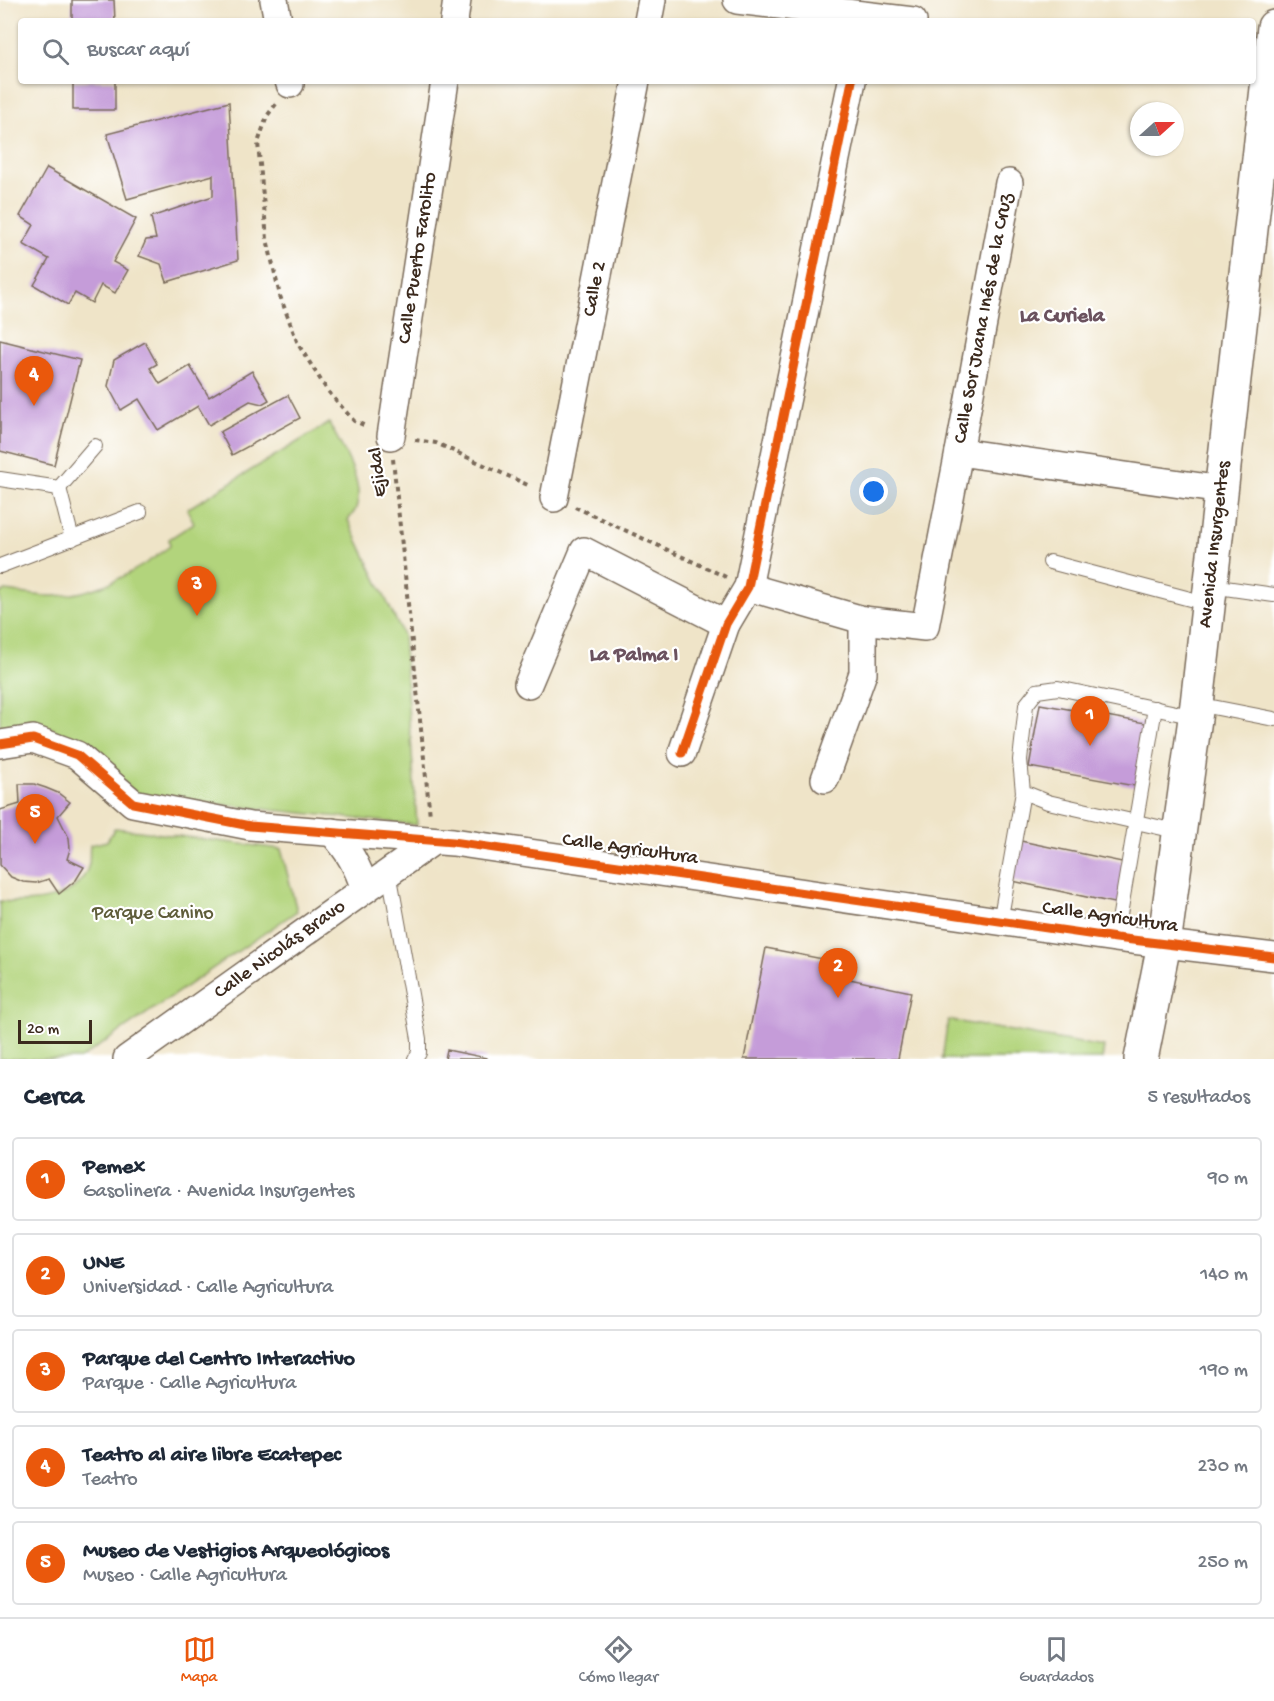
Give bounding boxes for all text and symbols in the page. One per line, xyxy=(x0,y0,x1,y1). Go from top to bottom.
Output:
search box xyxy=(18,18,1256,84)
icon: search xyxy=(39,35,72,68)
text: Buscar aquí xyxy=(87,38,190,64)
north arrow xyxy=(1130,102,1184,156)
street label: Calle Puerto Farolito xyxy=(394,171,442,345)
street label: Calle Sor Juana Inés de la Cruz xyxy=(949,191,1019,445)
street label: Calle 2 xyxy=(578,259,612,319)
district label: La Curiela xyxy=(1020,305,1106,330)
pin: 4 xyxy=(15,356,54,406)
street label: Ejidal xyxy=(365,446,393,498)
street label: Avenida Insurgentes xyxy=(1194,459,1236,629)
your location xyxy=(859,477,888,506)
pin: 3 xyxy=(178,566,216,616)
district label: La Palma I xyxy=(590,644,678,669)
pin: 1 xyxy=(1070,696,1110,746)
pin: 5 xyxy=(15,794,54,844)
street label: Calle Agricultura xyxy=(561,829,700,871)
street label: Calle Nicolás Bravo xyxy=(210,895,350,1004)
street label: Calle Agricultura xyxy=(1041,897,1180,939)
park label: Parque Canino xyxy=(91,903,214,926)
pin: 2 xyxy=(818,948,858,998)
scale bar xyxy=(18,1017,92,1044)
text: 20 m xyxy=(27,1021,59,1040)
text: Cerca xyxy=(24,1083,84,1114)
text: 5 resultados xyxy=(1147,1087,1250,1110)
text: Pemex xyxy=(83,1155,145,1181)
text: 1 xyxy=(41,1168,50,1191)
text: 90 m xyxy=(1208,1168,1248,1191)
text: Gasolinera · Avenida Insurgentes xyxy=(83,1181,354,1204)
text: UNE xyxy=(83,1251,124,1277)
text: 2 xyxy=(41,1264,50,1287)
text: 140 m xyxy=(1200,1264,1248,1287)
text: Universidad · Calle Agricultura xyxy=(83,1277,333,1300)
text: Parque del Centro Interactivo xyxy=(83,1347,355,1373)
text: 3 xyxy=(40,1360,51,1383)
text: 190 m xyxy=(1200,1360,1248,1383)
text: Parque · Calle Agricultura xyxy=(83,1373,296,1396)
text: Teatro al aire libre Ecatepec xyxy=(83,1443,341,1469)
text: 4 xyxy=(41,1456,50,1479)
text: 230 m xyxy=(1198,1456,1248,1479)
text: Teatro xyxy=(83,1469,138,1492)
text: Museo de Vestigios Arqueológicos xyxy=(83,1539,389,1565)
text: 5 xyxy=(40,1552,51,1575)
text: 250 m xyxy=(1197,1552,1248,1575)
text: Museo · Calle Agricultura xyxy=(83,1565,287,1588)
tab: Mapa xyxy=(181,1633,217,1688)
tab: Cómo llegar xyxy=(579,1633,658,1688)
tab: Guardados xyxy=(1019,1633,1093,1688)

